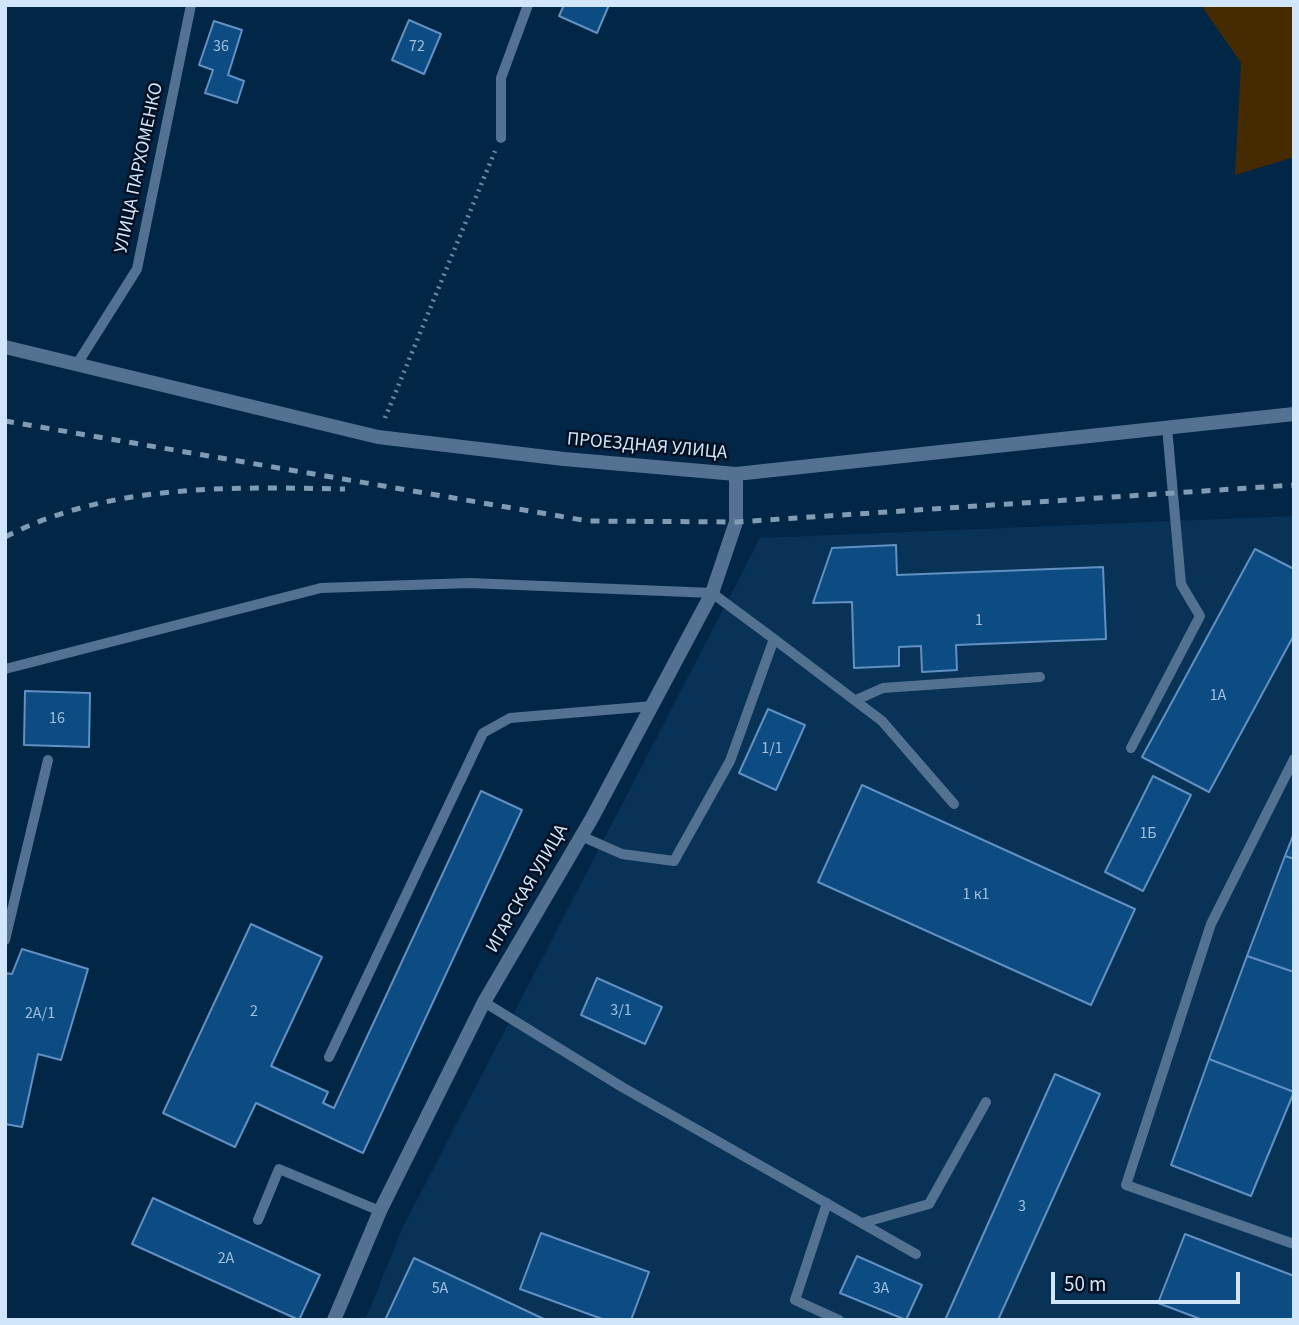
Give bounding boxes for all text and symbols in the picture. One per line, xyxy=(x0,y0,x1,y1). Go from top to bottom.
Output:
house number: 36 xyxy=(213,37,229,57)
house number: 72 xyxy=(409,37,425,57)
street label: УЛИЦА ПАРХОМЕНКО xyxy=(111,81,169,255)
street label: ПРОЕЗДНАЯ УЛИЦА xyxy=(566,429,728,465)
house number: 1 xyxy=(975,611,983,631)
house number: 1А xyxy=(1210,686,1226,706)
house number: 16 xyxy=(49,709,65,729)
house number: 1/1 xyxy=(761,739,783,759)
street label: ИГАРСКАЯ УЛИЦА xyxy=(482,821,574,957)
house number: 1Б xyxy=(1139,824,1157,844)
house number: 1 к1 xyxy=(962,885,990,905)
house number: 3/1 xyxy=(610,1001,632,1021)
house number: 2 xyxy=(250,1002,258,1022)
house number: 2А/1 xyxy=(25,1004,55,1024)
house number: 3 xyxy=(1018,1197,1026,1217)
house number: 2А xyxy=(218,1249,234,1269)
scale bar xyxy=(1054,1258,1243,1302)
text: 50 m xyxy=(1064,1269,1106,1299)
house number: 5А xyxy=(432,1279,448,1299)
house number: 3А xyxy=(873,1279,889,1299)

